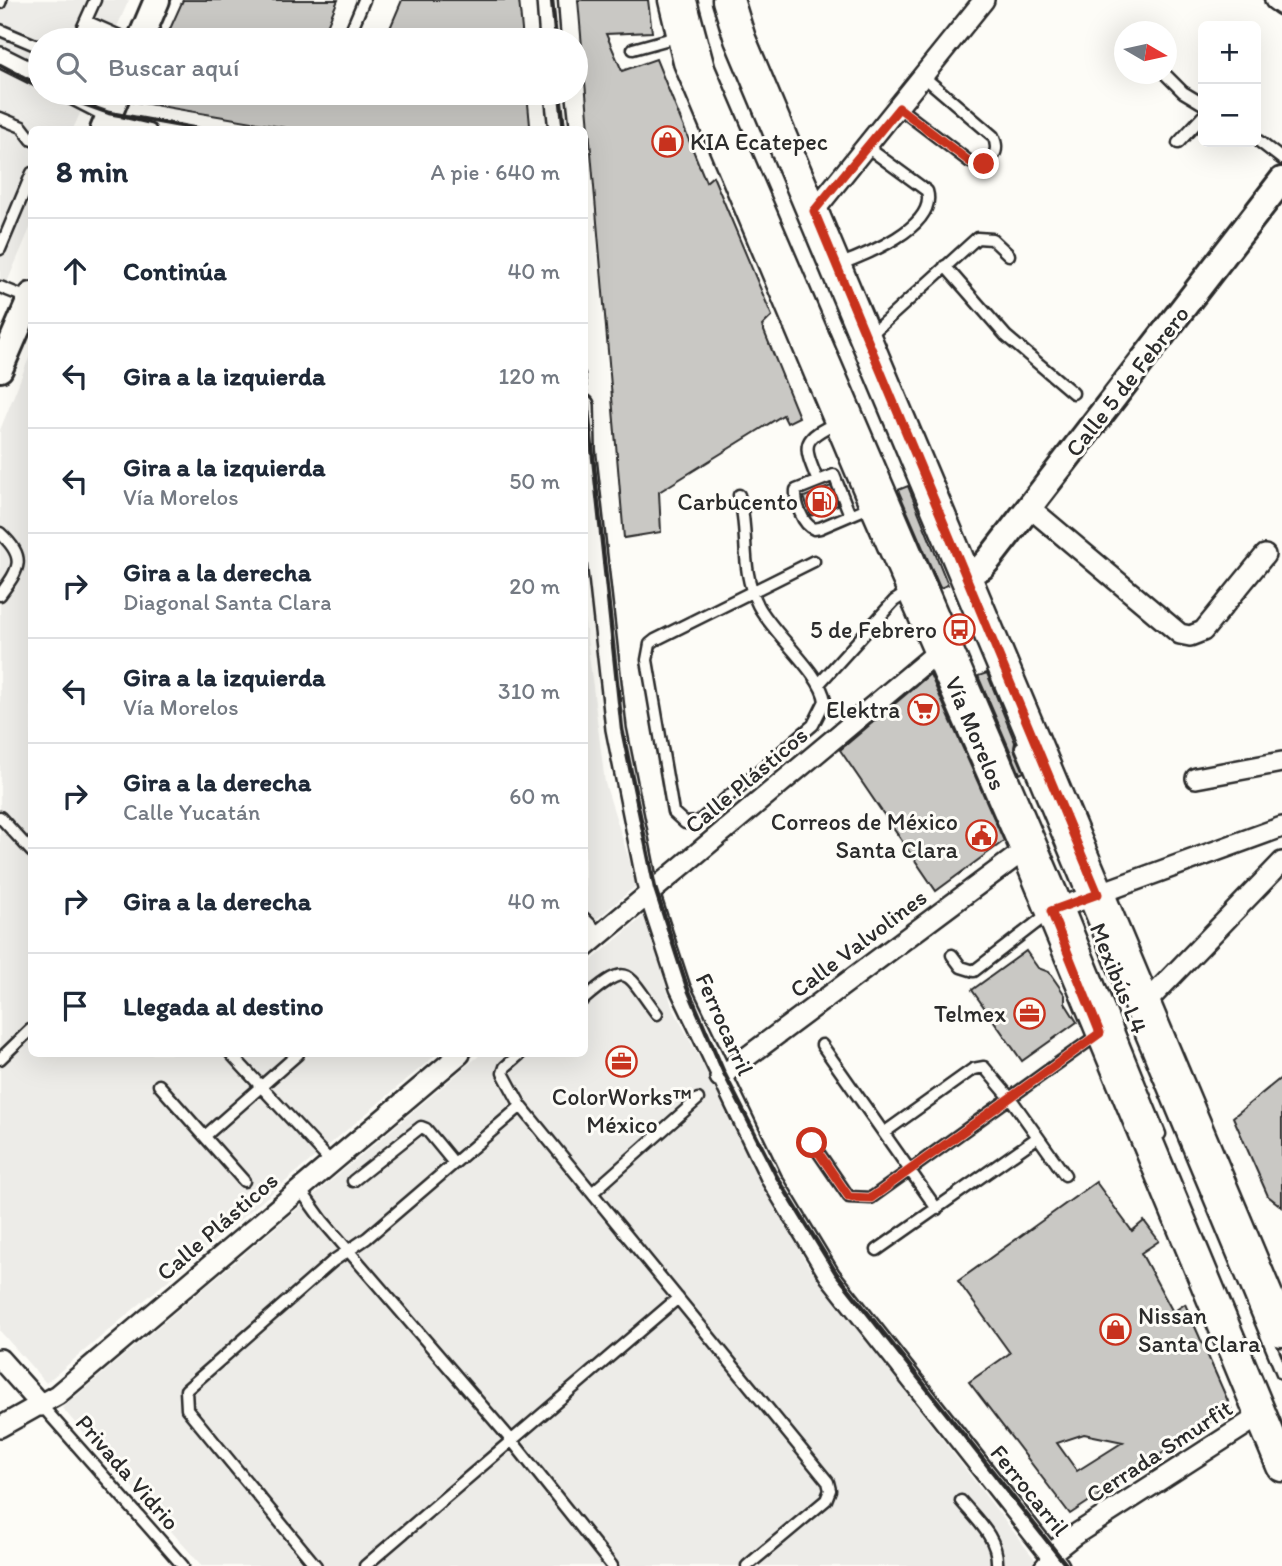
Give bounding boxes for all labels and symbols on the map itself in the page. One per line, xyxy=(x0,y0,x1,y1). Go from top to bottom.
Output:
north arrow xyxy=(1114,21,1177,84)
shop icon: KIA Ecatepec xyxy=(650,124,684,158)
place label: KIA Ecatepec xyxy=(690,127,828,156)
route end xyxy=(968,148,999,179)
street label: Calle 5 de Febrero xyxy=(1059,300,1195,462)
fuel station icon: Carbucento xyxy=(804,484,838,518)
place label: Carbucento xyxy=(677,487,798,516)
bus stop icon: 5 de Febrero xyxy=(943,612,977,646)
place label: 5 de Febrero xyxy=(810,615,937,644)
street label: Vía Morelos xyxy=(939,672,1013,794)
supermarket icon: Elektra xyxy=(906,692,940,726)
place label: Elektra xyxy=(826,695,900,724)
street label: Calle Plásticos xyxy=(679,720,813,840)
place label: Correos de México Santa Clara xyxy=(771,807,958,864)
public building icon: Correos de México Santa Clara xyxy=(964,818,998,852)
street label: Calle Valvolines xyxy=(784,882,932,1004)
street label: Mexibús L4 xyxy=(1084,918,1154,1038)
street label: Ferrocarril xyxy=(690,968,760,1080)
office icon: Telmex xyxy=(1012,996,1046,1030)
place label: Telmex xyxy=(934,999,1006,1028)
office icon: ColorWorks™ México xyxy=(605,1045,639,1079)
place label: ColorWorks™ México xyxy=(552,1082,692,1139)
route start xyxy=(796,1127,827,1158)
street label: Calle Plásticos xyxy=(150,1165,284,1287)
place label: Nissan Santa Clara xyxy=(1138,1301,1261,1358)
shop icon: Nissan Santa Clara xyxy=(1098,1312,1132,1346)
street label: Cerrada Smurfit xyxy=(1080,1393,1238,1509)
street label: Privada Vidrio xyxy=(70,1408,186,1536)
street label: Ferrocarril xyxy=(984,1439,1076,1542)

